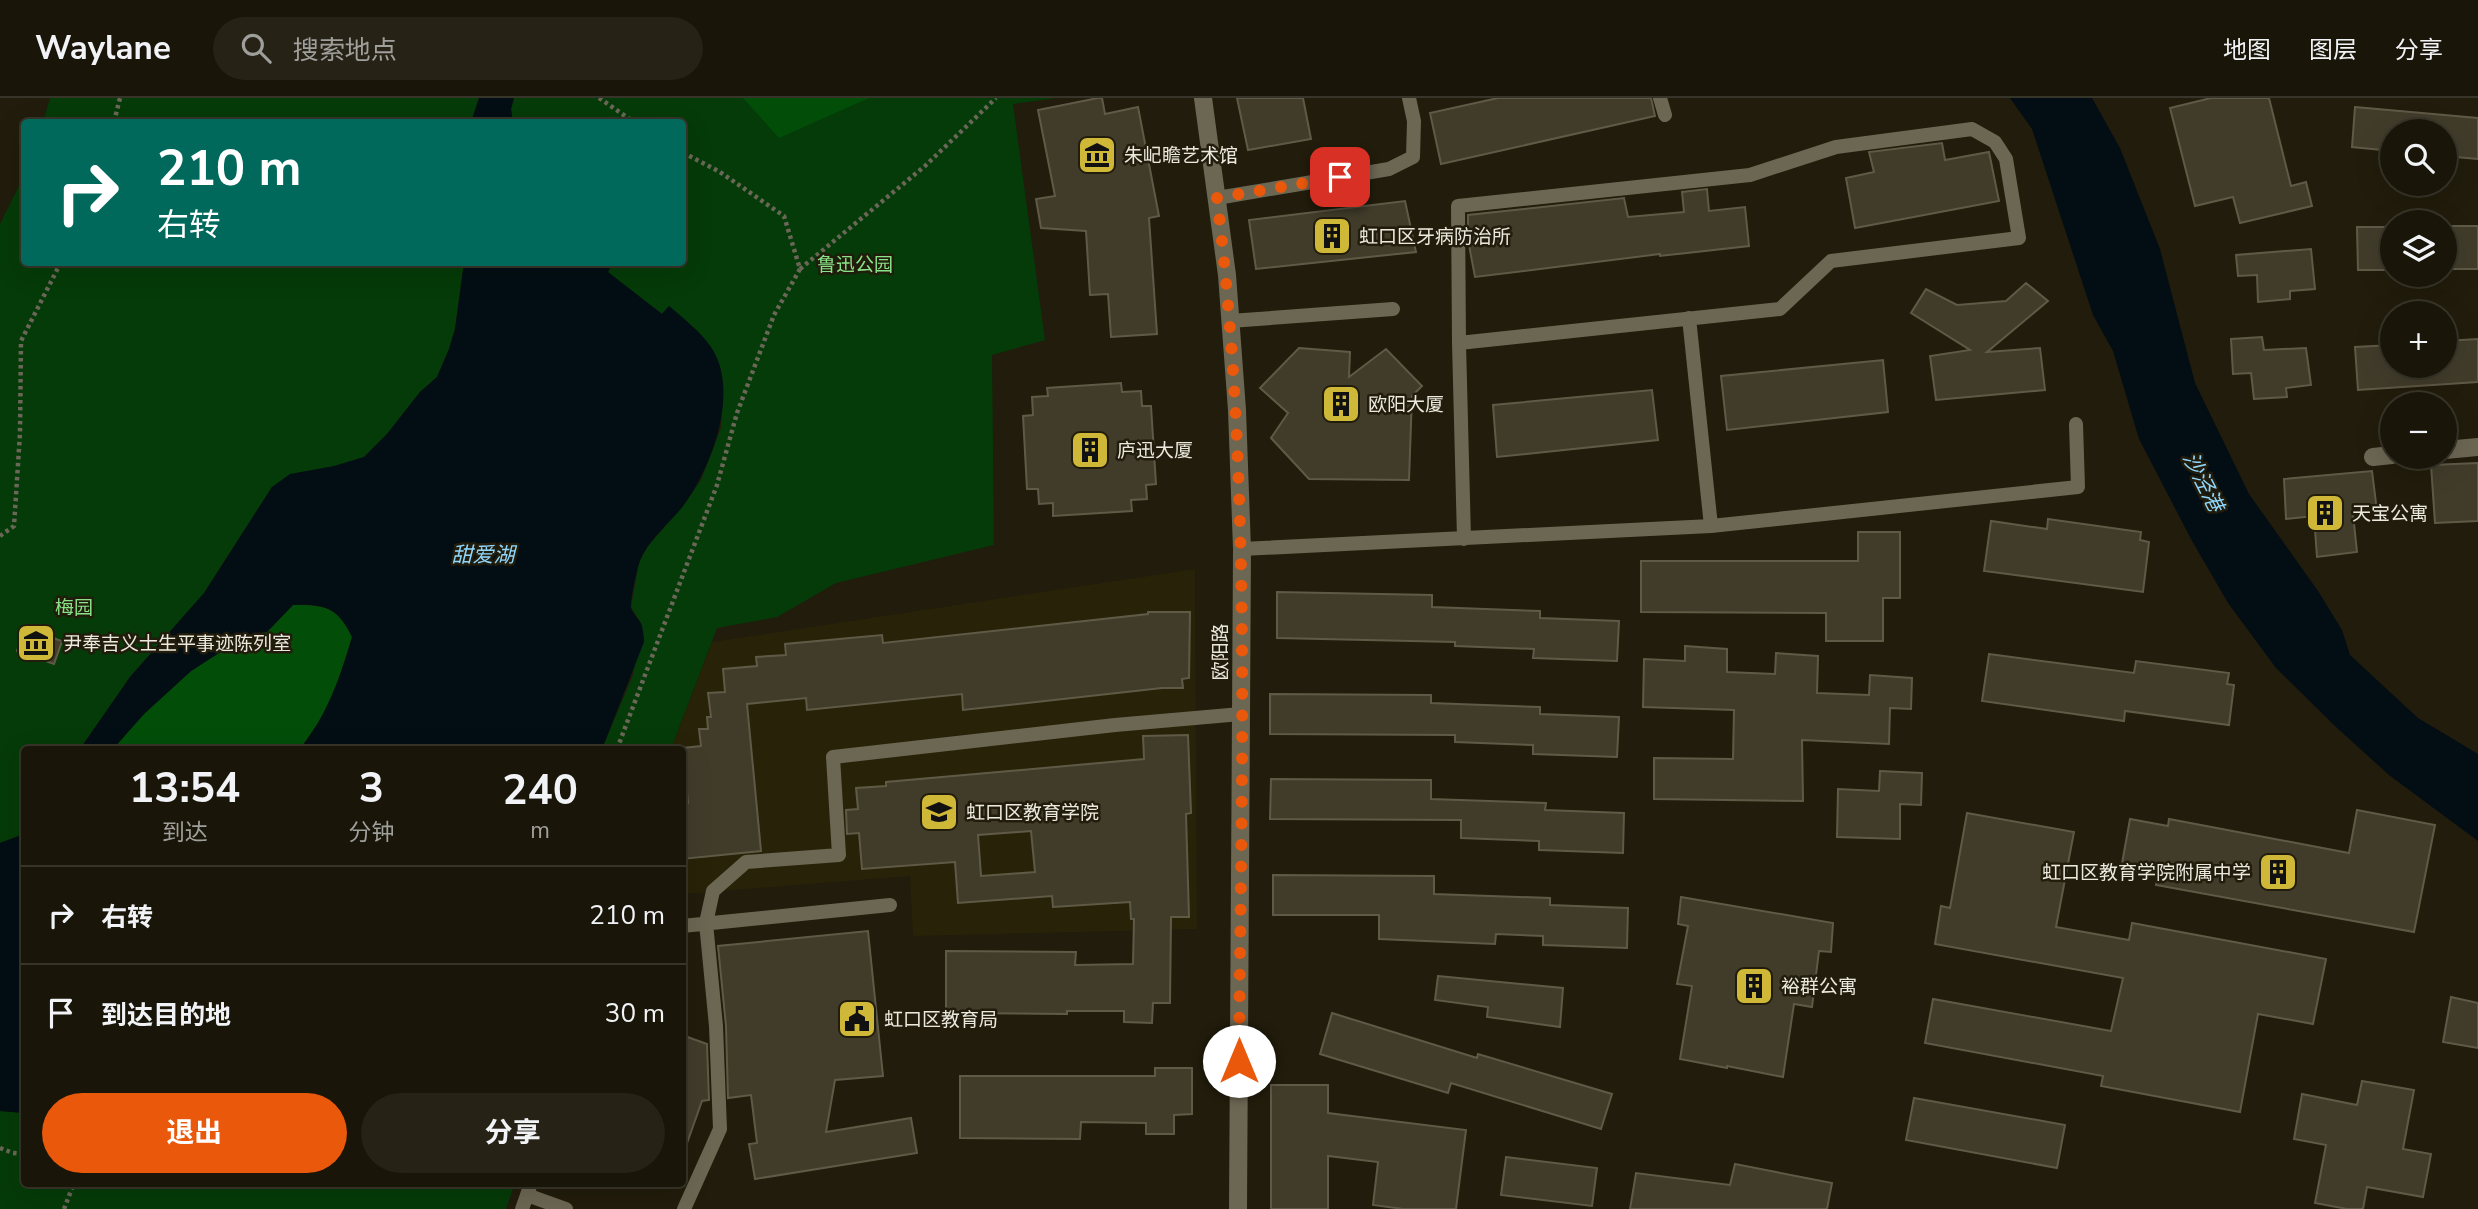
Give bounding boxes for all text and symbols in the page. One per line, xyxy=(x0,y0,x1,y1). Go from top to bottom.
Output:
search box xyxy=(213,17,703,80)
text: Waylane xyxy=(35,26,171,71)
icon: search xyxy=(237,29,275,67)
text: 搜索地点 xyxy=(293,33,397,68)
text: 地图 xyxy=(2223,34,2271,66)
text: 图层 xyxy=(2309,34,2357,66)
text: 分享 xyxy=(2395,34,2443,66)
map controls xyxy=(2380,119,2457,469)
button: search xyxy=(2380,119,2457,196)
museum icon: 朱屺瞻艺术馆 xyxy=(1076,134,1118,176)
text: 210 m xyxy=(157,135,301,202)
place label: 朱屺瞻艺术馆 xyxy=(1124,143,1238,169)
icon: right xyxy=(42,147,133,238)
pin xyxy=(1310,147,1370,207)
icon: arrive xyxy=(1321,158,1359,196)
text: 右转 xyxy=(157,204,221,247)
button: layers xyxy=(2380,210,2457,287)
building icon: 虹口区牙病防治所 xyxy=(1311,215,1353,257)
place label: 虹口区牙病防治所 xyxy=(1359,224,1511,250)
park label: 鲁迅公园 xyxy=(817,252,893,278)
button: + xyxy=(2380,301,2457,378)
building icon: 欧阳大厦 xyxy=(1320,383,1362,425)
place label: 欧阳大厦 xyxy=(1368,392,1444,418)
button: − xyxy=(2380,392,2457,469)
building icon: 庐迅大厦 xyxy=(1069,429,1111,471)
place label: 庐迅大厦 xyxy=(1117,438,1193,464)
water label: 沙泾港 xyxy=(2176,448,2231,519)
building icon: 天宝公寓 xyxy=(2304,492,2346,534)
place label: 天宝公寓 xyxy=(2352,501,2428,527)
water label: 甜爱湖 xyxy=(452,541,517,569)
park label: 梅园 xyxy=(55,595,93,621)
museum icon: 尹奉吉义士生平事迹陈列室 xyxy=(15,622,57,664)
street label: 欧阳路 xyxy=(1208,623,1234,681)
place label: 尹奉吉义士生平事迹陈列室 xyxy=(63,631,291,657)
text: 13:54 xyxy=(129,760,240,817)
text: 3 xyxy=(359,760,384,817)
text: 240 xyxy=(502,762,578,819)
school or university icon: 虹口区教育学院 xyxy=(918,791,960,833)
place label: 虹口区教育学院 xyxy=(966,800,1099,826)
text: m xyxy=(530,815,550,846)
text: 到达 xyxy=(162,817,208,848)
text: 分钟 xyxy=(348,817,394,848)
building icon: 虹口区教育学院附属中学 xyxy=(2257,851,2299,893)
place label: 虹口区教育学院附属中学 xyxy=(2042,860,2251,886)
icon: right xyxy=(42,896,80,934)
text: 210 m xyxy=(589,898,665,933)
text: 右转 xyxy=(101,900,153,935)
building icon: 裕群公寓 xyxy=(1733,965,1775,1007)
place label: 裕群公寓 xyxy=(1781,974,1857,1000)
icon: arrive xyxy=(42,994,80,1032)
text: 30 m xyxy=(605,996,665,1031)
text: 到达目的地 xyxy=(101,998,231,1033)
public building icon: 虹口区教育局 xyxy=(836,998,878,1040)
place label: 虹口区教育局 xyxy=(884,1007,998,1033)
position arrow xyxy=(1202,1024,1276,1098)
button: 退出 xyxy=(42,1093,347,1173)
button: 分享 xyxy=(361,1093,665,1173)

